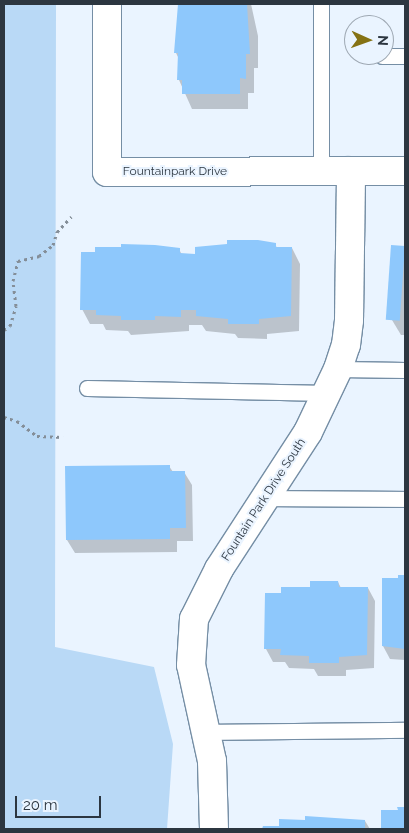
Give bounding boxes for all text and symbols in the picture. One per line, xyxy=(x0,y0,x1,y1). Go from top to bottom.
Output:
north arrow xyxy=(344,15,394,65)
text: N xyxy=(375,35,391,46)
street label: Fountainpark Drive xyxy=(123,165,227,179)
street label: Fountain Park Drive South xyxy=(219,436,309,564)
scale bar xyxy=(18,786,104,818)
text: 20 m xyxy=(23,796,58,814)

